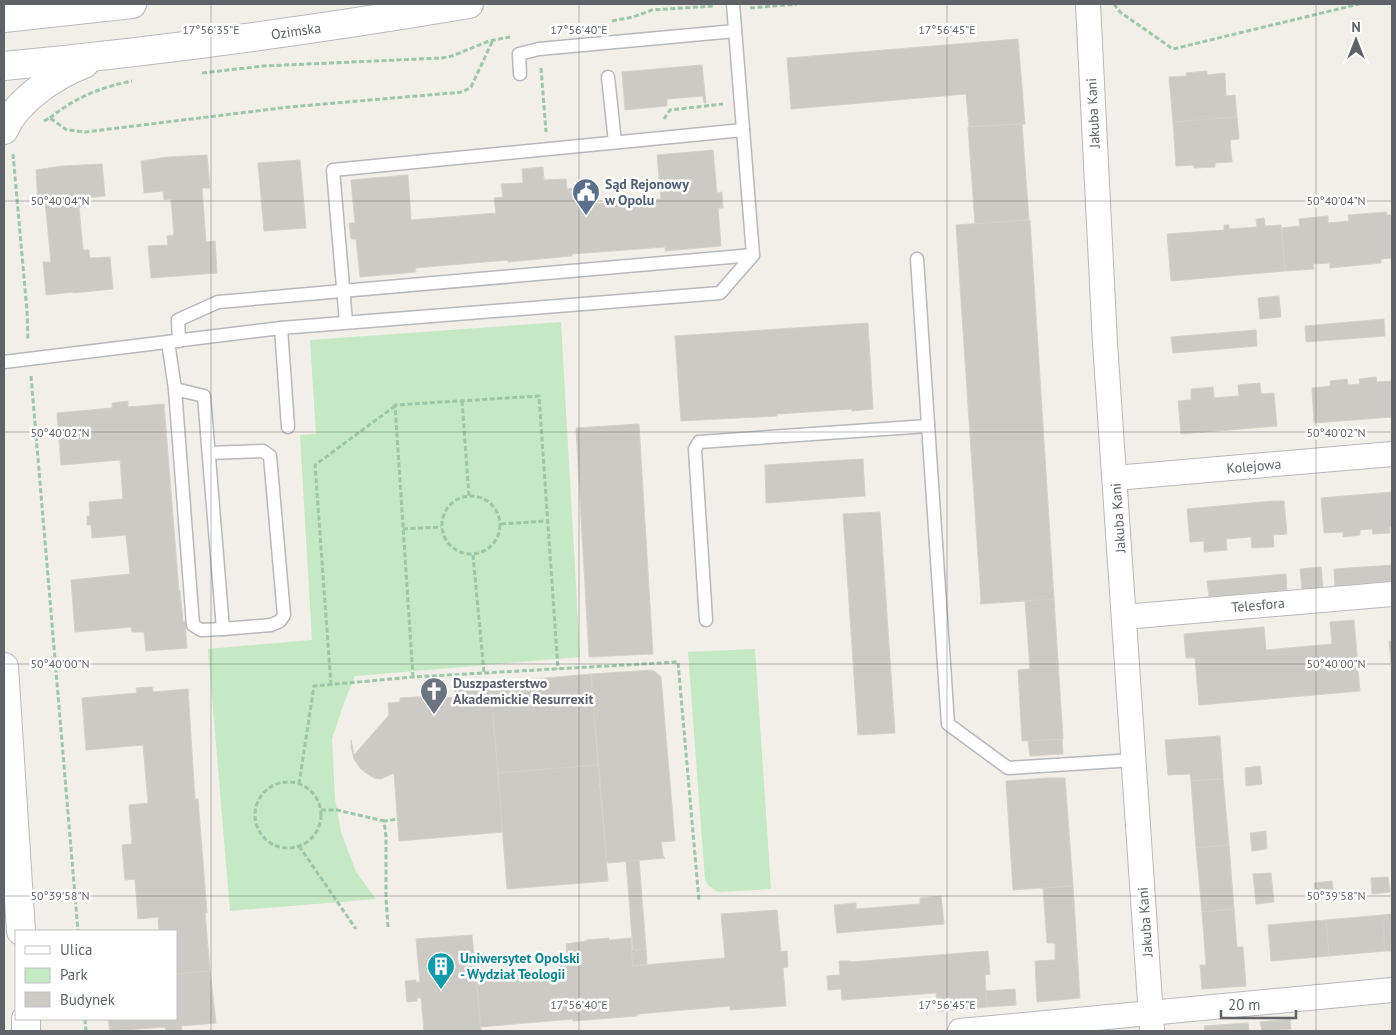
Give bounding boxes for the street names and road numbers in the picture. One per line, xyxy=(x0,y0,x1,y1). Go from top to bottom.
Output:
street label: Ozimska xyxy=(270,19,322,43)
street label: Jakuba Kani xyxy=(1082,78,1104,149)
street label: Kolejowa xyxy=(1226,455,1282,477)
street label: Jakuba Kani xyxy=(1107,482,1129,555)
street label: Telesfora xyxy=(1230,594,1286,616)
street label: Jakuba Kani xyxy=(1134,886,1156,959)

